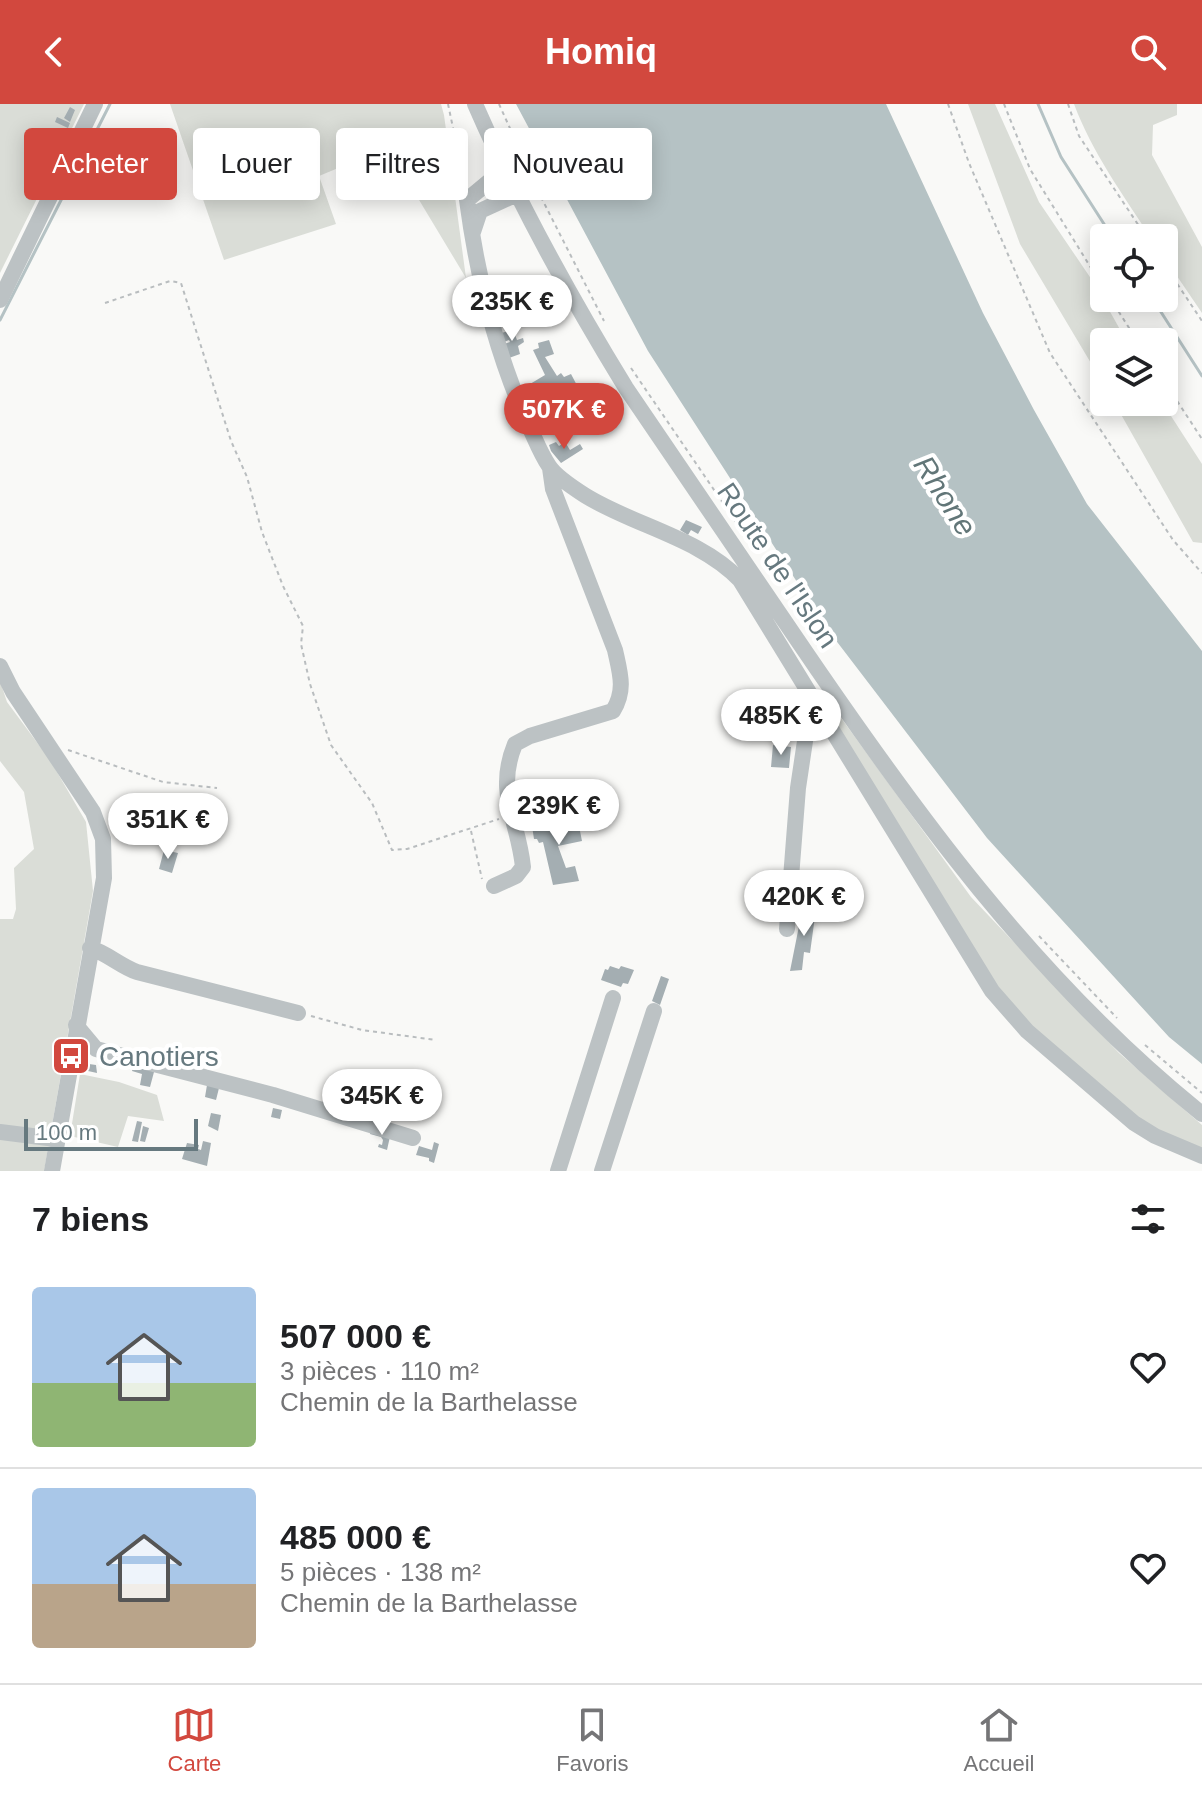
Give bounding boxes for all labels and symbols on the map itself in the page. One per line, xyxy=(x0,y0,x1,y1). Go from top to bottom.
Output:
pin: 235K € xyxy=(447,275,577,343)
pin: 507K € xyxy=(499,383,629,451)
water label: Rhone xyxy=(908,450,983,542)
street label: Route de l'Islon xyxy=(711,477,844,654)
pin: 485K € xyxy=(716,689,846,757)
pin: 239K € xyxy=(494,779,624,847)
pin: 351K € xyxy=(103,793,233,861)
pin: 420K € xyxy=(739,870,869,938)
bus stop icon: Canotiers xyxy=(50,1035,92,1077)
place label: Canotiers xyxy=(99,1041,219,1072)
pin: 345K € xyxy=(317,1069,447,1137)
scale bar xyxy=(24,1115,198,1151)

